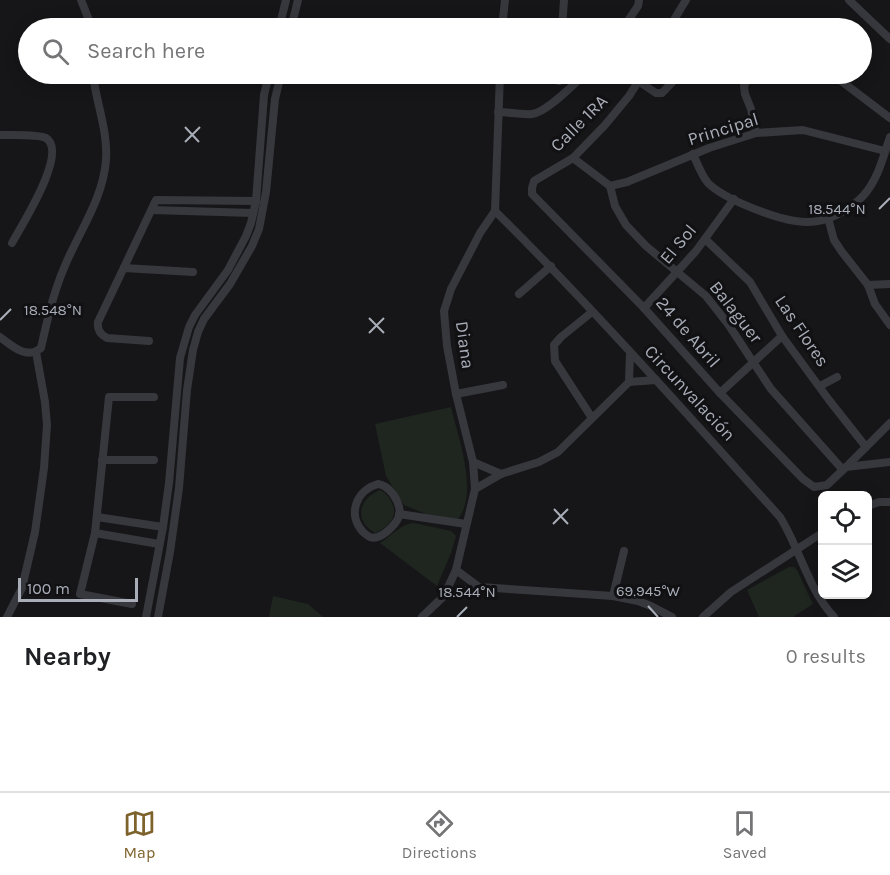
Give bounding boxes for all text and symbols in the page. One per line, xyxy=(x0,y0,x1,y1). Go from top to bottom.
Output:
search box xyxy=(18,18,872,84)
icon: search xyxy=(39,35,72,68)
text: Search here xyxy=(87,38,205,64)
street label: Calle 1RA xyxy=(546,90,612,156)
street label: Principal xyxy=(685,108,761,150)
text: 18.544°N xyxy=(808,200,866,218)
street label: El Sol xyxy=(655,220,701,268)
street label: Balaguer xyxy=(705,277,767,348)
street label: Las Flores xyxy=(770,291,834,371)
street label: 24 de Abril xyxy=(651,292,725,372)
text: 18.548°N xyxy=(24,301,82,319)
street label: Diana xyxy=(451,320,479,370)
street label: Circunvalación xyxy=(640,340,740,446)
map controls xyxy=(818,491,872,599)
button: locate xyxy=(818,491,872,545)
button: layers xyxy=(818,545,872,599)
scale bar xyxy=(18,575,138,602)
text: 100 m xyxy=(27,579,70,598)
text: 69.945°W xyxy=(616,582,681,600)
text: 18.544°N xyxy=(438,583,496,601)
text: Nearby xyxy=(24,641,111,672)
text: 0 results xyxy=(786,645,866,668)
tab: Map xyxy=(123,807,156,862)
tab: Directions xyxy=(402,807,477,862)
tab: Saved xyxy=(723,807,767,862)

